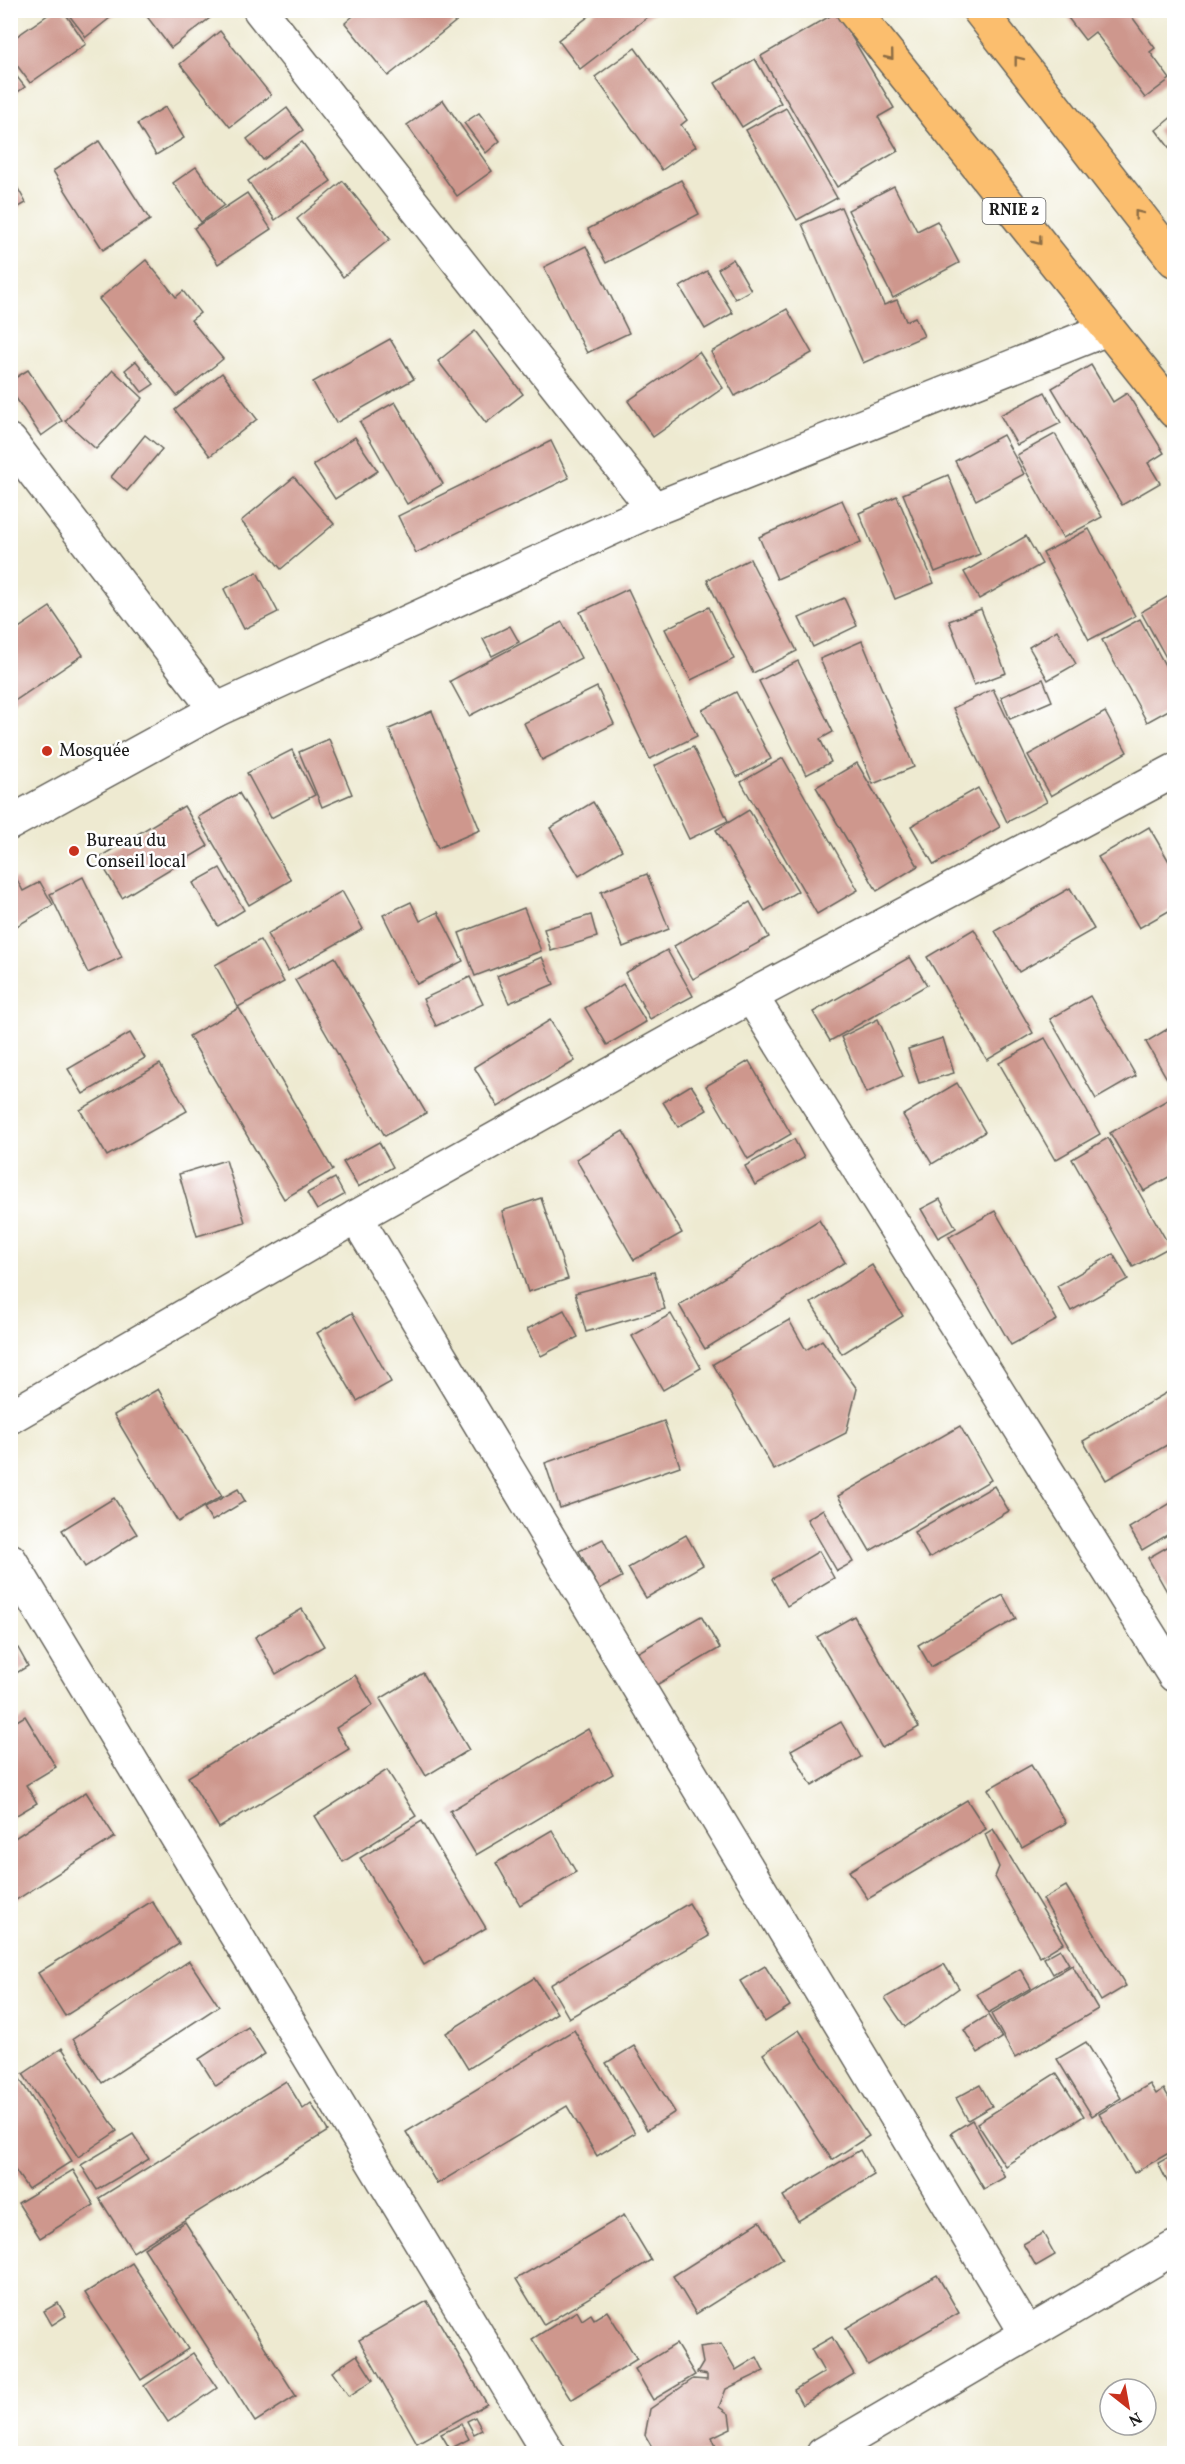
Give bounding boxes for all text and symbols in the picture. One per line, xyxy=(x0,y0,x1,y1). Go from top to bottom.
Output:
one-way arrow xyxy=(883,49,894,60)
one-way arrow xyxy=(1015,56,1026,67)
road number: RNIE 2 xyxy=(982,198,1046,224)
one-way arrow xyxy=(1135,210,1146,221)
one-way arrow xyxy=(1030,235,1041,246)
place label: Mosquée xyxy=(59,739,130,764)
marker: Mosquée xyxy=(40,744,54,758)
place label: Bureau du Conseil local xyxy=(86,829,186,875)
marker: Bureau du Conseil local xyxy=(67,844,81,858)
north arrow xyxy=(1098,2377,1158,2437)
text: N xyxy=(1124,2406,1145,2431)

